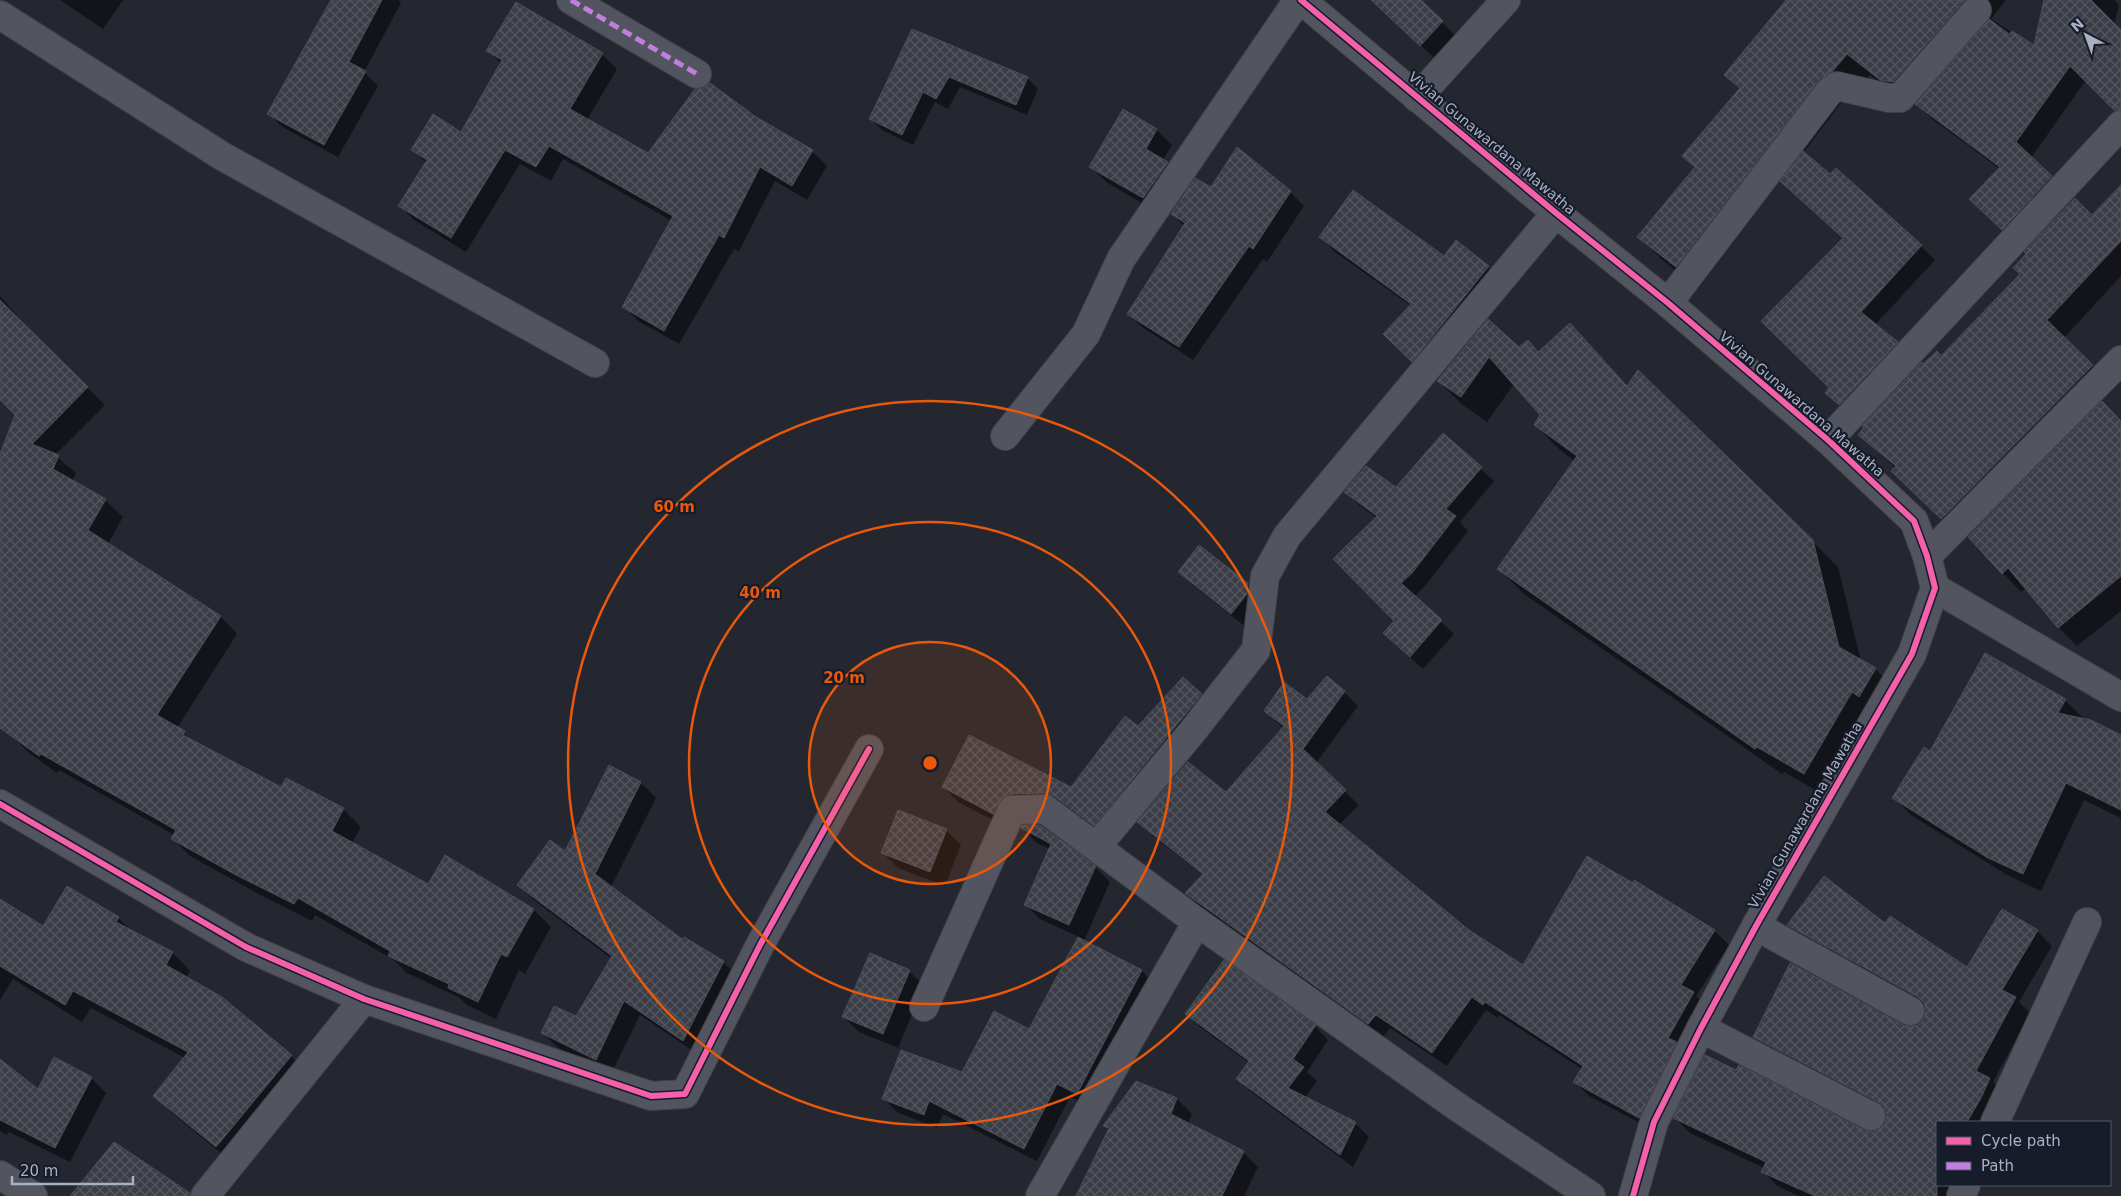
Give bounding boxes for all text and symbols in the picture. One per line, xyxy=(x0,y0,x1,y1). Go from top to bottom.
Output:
north arrow xyxy=(2061,10,2111,60)
text: N xyxy=(2068,15,2087,35)
street label: Vivian Gunawardana Mawatha xyxy=(1405,68,1579,218)
street label: Vivian Gunawardana Mawatha xyxy=(1716,328,1888,480)
text: 60 m xyxy=(653,498,695,516)
text: 40 m xyxy=(739,584,781,602)
text: 20 m xyxy=(823,669,865,687)
street label: Vivian Gunawardana Mawatha xyxy=(1745,719,1865,911)
centre of rings xyxy=(921,754,939,772)
legend xyxy=(1936,1121,2111,1186)
text: Cycle path xyxy=(1981,1132,2061,1150)
scale bar xyxy=(12,1154,134,1186)
text: Path xyxy=(1981,1157,2014,1175)
text: 20 m xyxy=(20,1162,58,1180)

